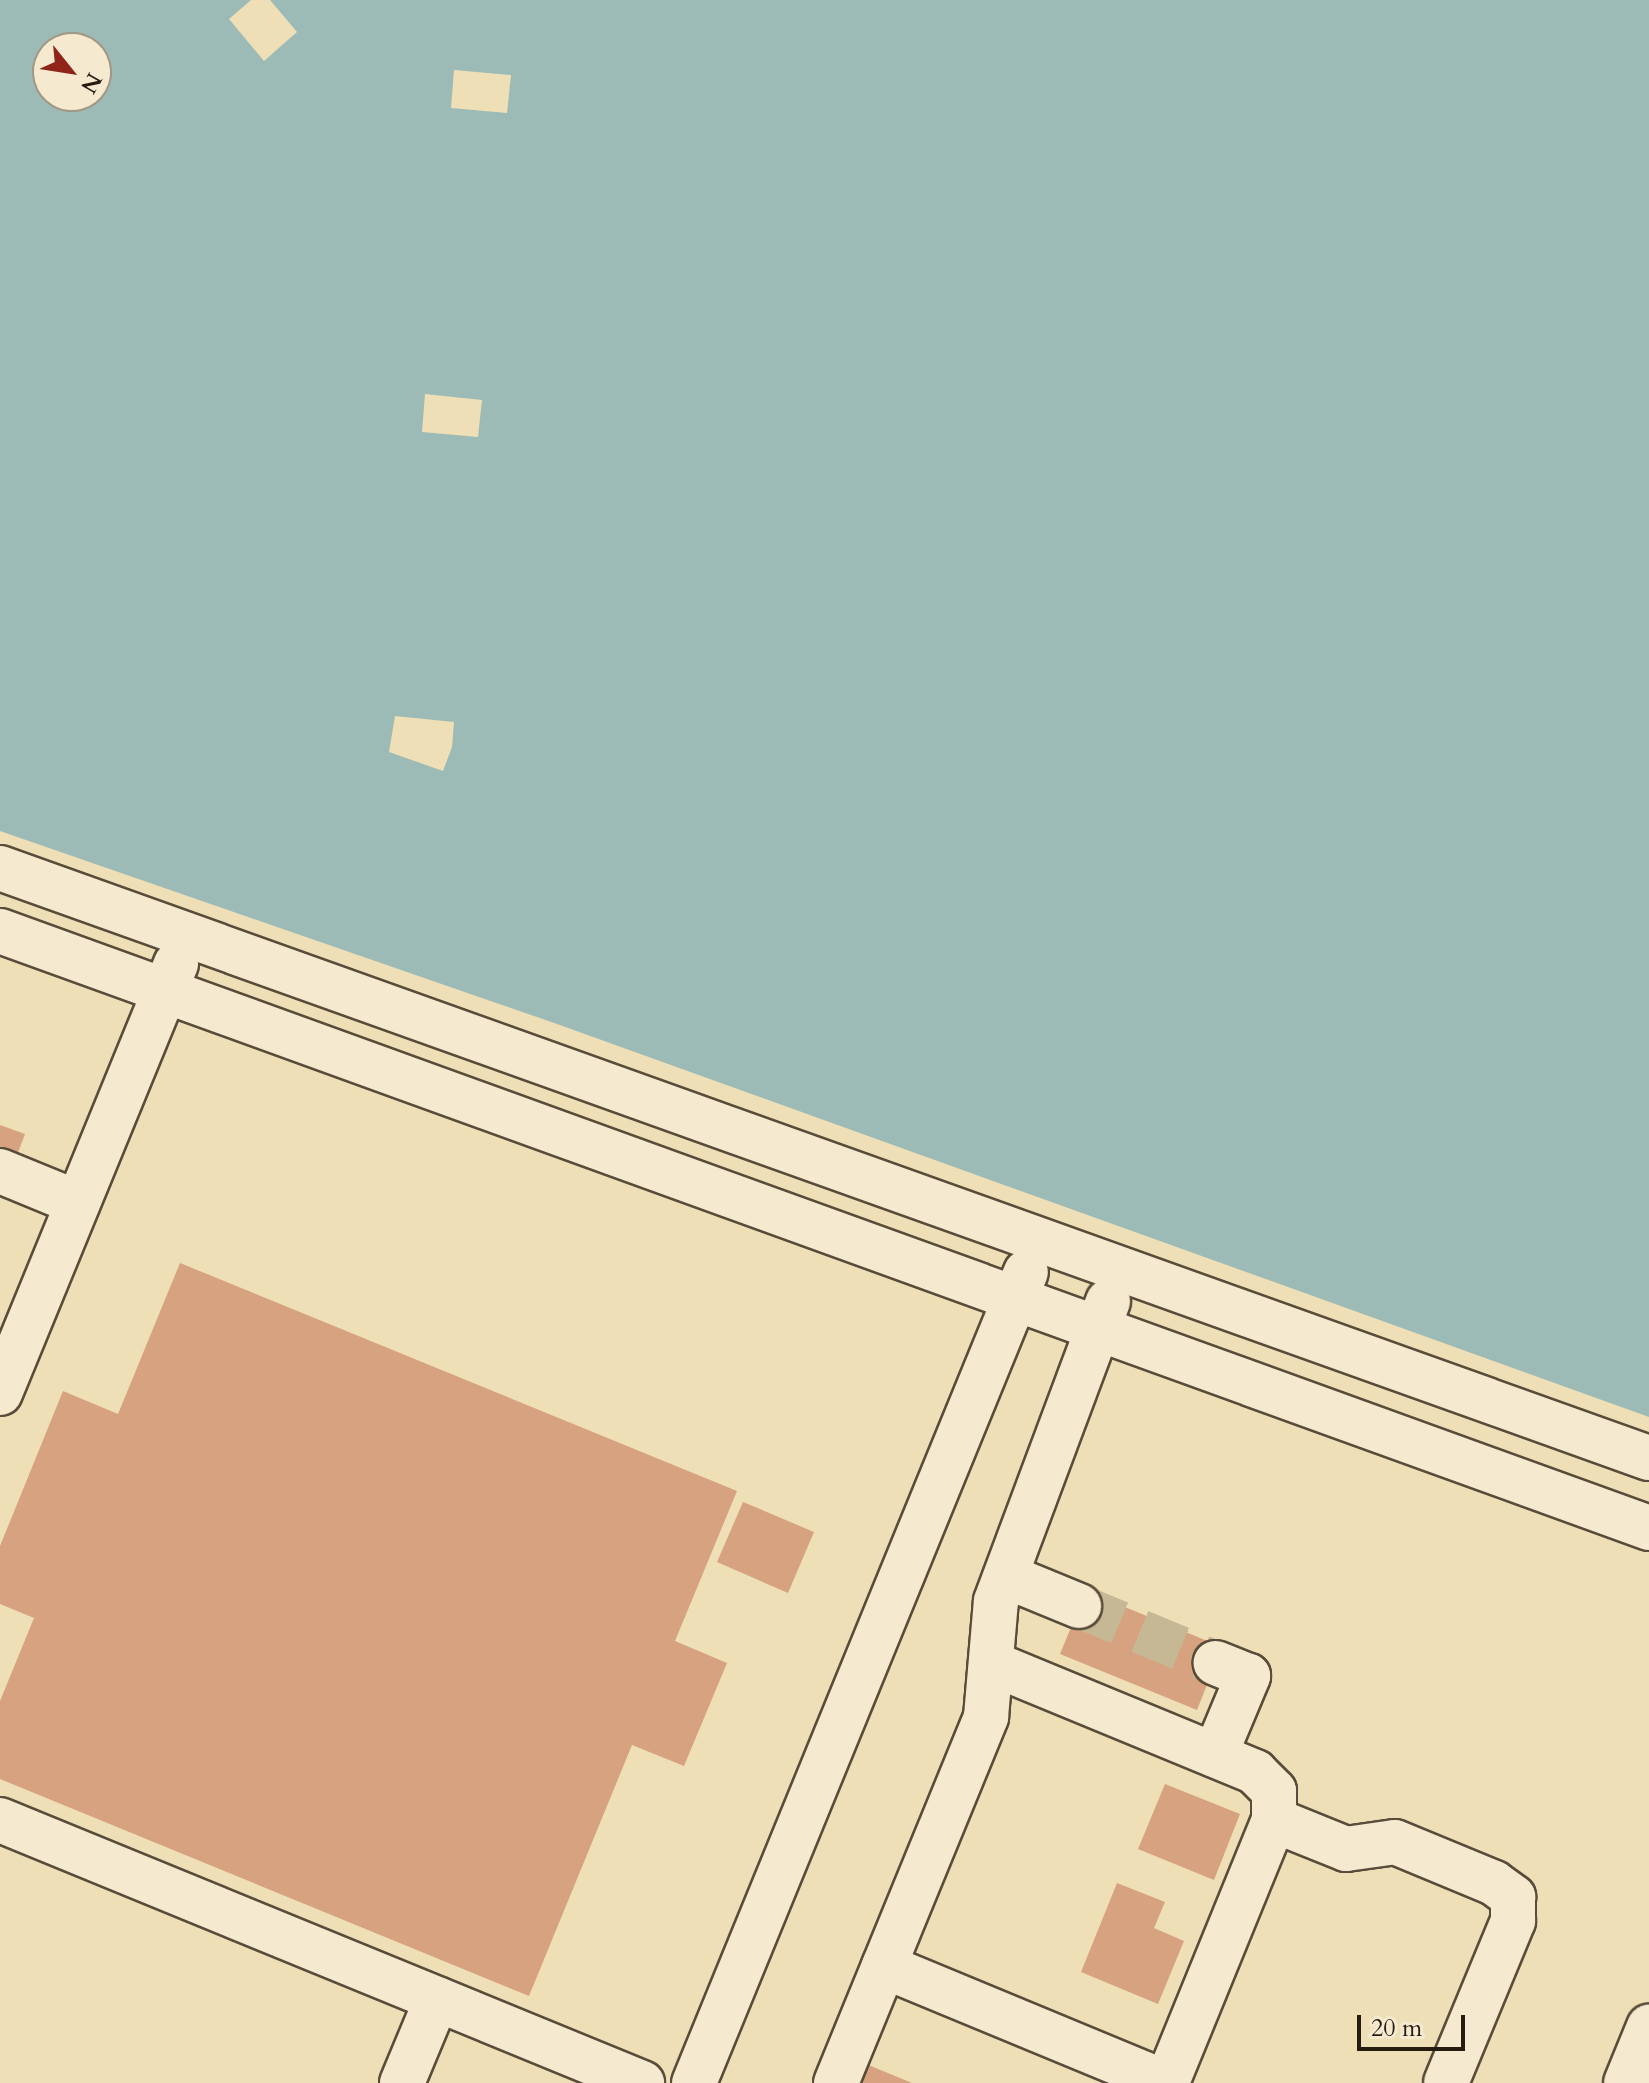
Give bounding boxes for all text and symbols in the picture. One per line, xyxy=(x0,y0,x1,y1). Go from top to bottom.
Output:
north arrow xyxy=(32,32,112,112)
text: N xyxy=(73,67,109,99)
scale bar xyxy=(1361,1999,1469,2049)
text: 20 m xyxy=(1371,2012,1422,2045)

